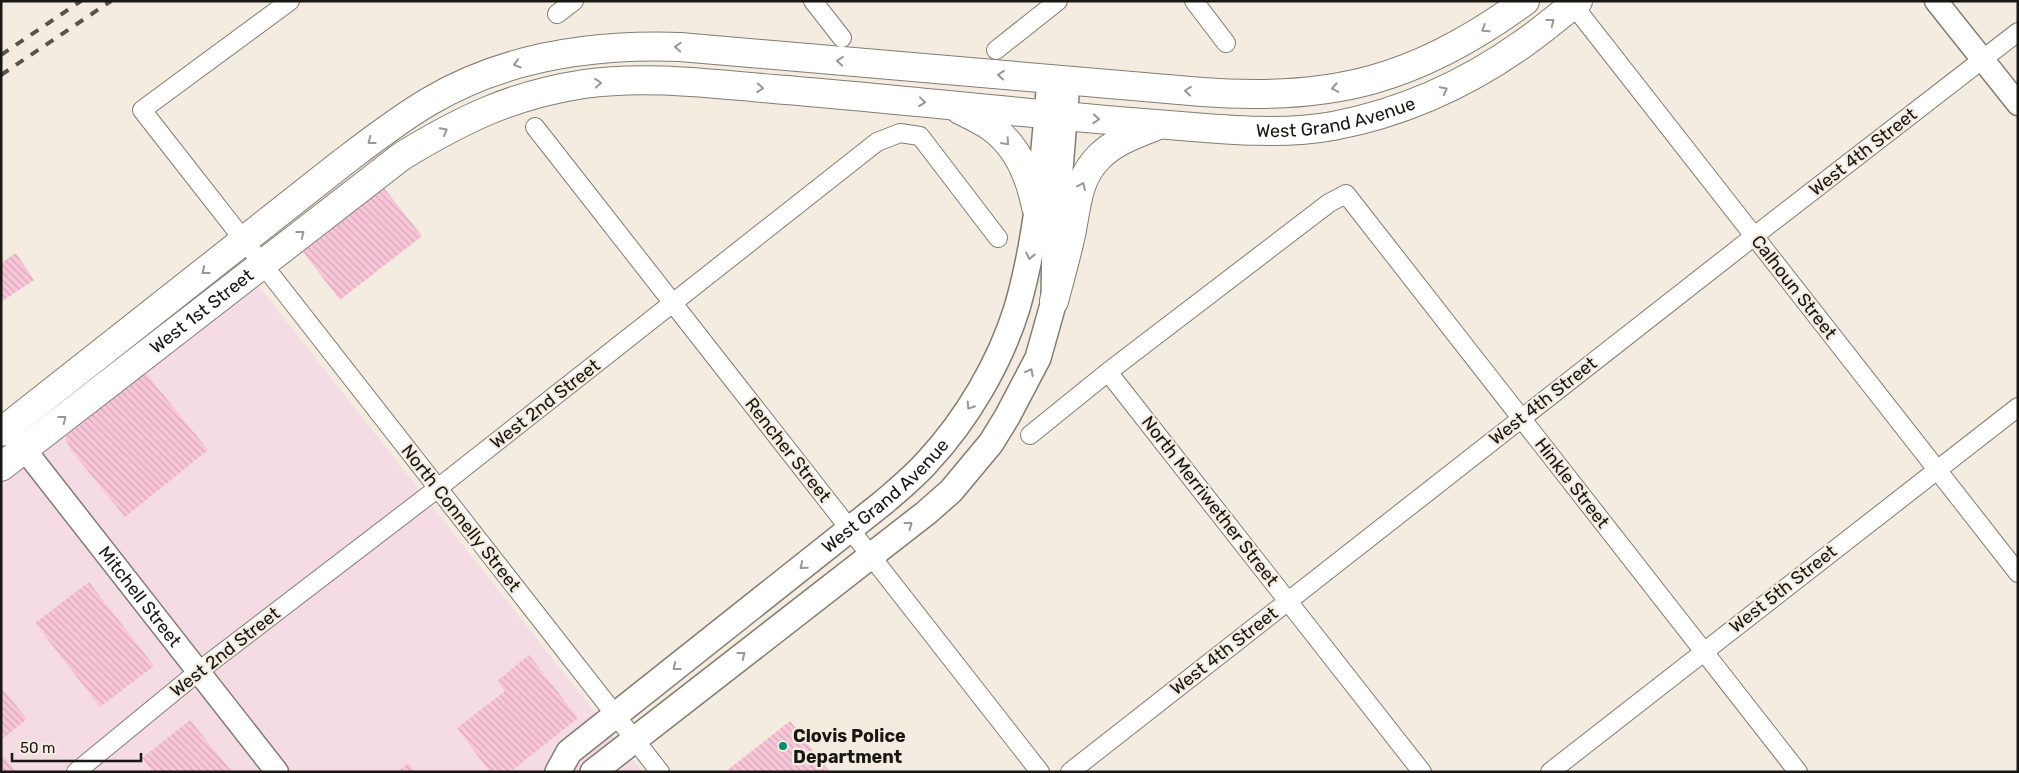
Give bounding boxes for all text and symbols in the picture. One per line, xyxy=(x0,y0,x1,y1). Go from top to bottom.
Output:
one-way arrow xyxy=(1545,19,1554,27)
one-way arrow xyxy=(1481,23,1490,32)
one-way arrow xyxy=(673,42,681,53)
one-way arrow xyxy=(835,56,843,67)
one-way arrow xyxy=(513,59,522,69)
one-way arrow xyxy=(997,70,1005,81)
one-way arrow xyxy=(594,78,602,89)
one-way arrow xyxy=(756,82,764,93)
one-way arrow xyxy=(1330,83,1339,93)
one-way arrow xyxy=(1184,86,1192,97)
one-way arrow xyxy=(1439,86,1448,96)
street label: West Grand Avenue xyxy=(1256,92,1418,142)
one-way arrow xyxy=(918,96,926,107)
street label: West 4th Street xyxy=(1805,103,1921,201)
one-way arrow xyxy=(1092,113,1100,124)
one-way arrow xyxy=(439,127,448,137)
one-way arrow xyxy=(367,135,377,144)
one-way arrow xyxy=(1001,137,1010,146)
one-way arrow xyxy=(1075,182,1086,191)
one-way arrow xyxy=(295,231,305,240)
street label: Calhoun Street xyxy=(1747,231,1841,343)
one-way arrow xyxy=(1025,251,1036,260)
street label: West 1st Street xyxy=(145,264,258,358)
one-way arrow xyxy=(202,265,211,274)
street label: West 4th Street xyxy=(1485,352,1601,450)
street label: West 2nd Street xyxy=(486,354,604,454)
one-way arrow xyxy=(1024,369,1034,378)
street label: Rencher Street xyxy=(740,393,836,507)
one-way arrow xyxy=(967,400,976,409)
street label: North Merriwether Street xyxy=(1137,412,1283,590)
one-way arrow xyxy=(57,417,66,425)
street label: West Grand Avenue xyxy=(818,434,954,558)
street label: Hinkle Street xyxy=(1530,434,1614,532)
street label: North Connelly Street xyxy=(397,440,525,596)
one-way arrow xyxy=(903,523,912,531)
street label: West 5th Street xyxy=(1725,540,1841,638)
street label: Mitchell Street xyxy=(93,542,186,651)
one-way arrow xyxy=(800,560,809,569)
street label: West 2nd Street xyxy=(166,602,284,702)
street label: West 4th Street xyxy=(1166,602,1282,700)
one-way arrow xyxy=(736,652,746,661)
one-way arrow xyxy=(673,662,682,671)
place label: Clovis Police Department xyxy=(793,725,906,768)
scale bar xyxy=(12,730,141,762)
text: 50 m xyxy=(20,739,55,757)
marker: Clovis Police Department xyxy=(777,740,789,752)

